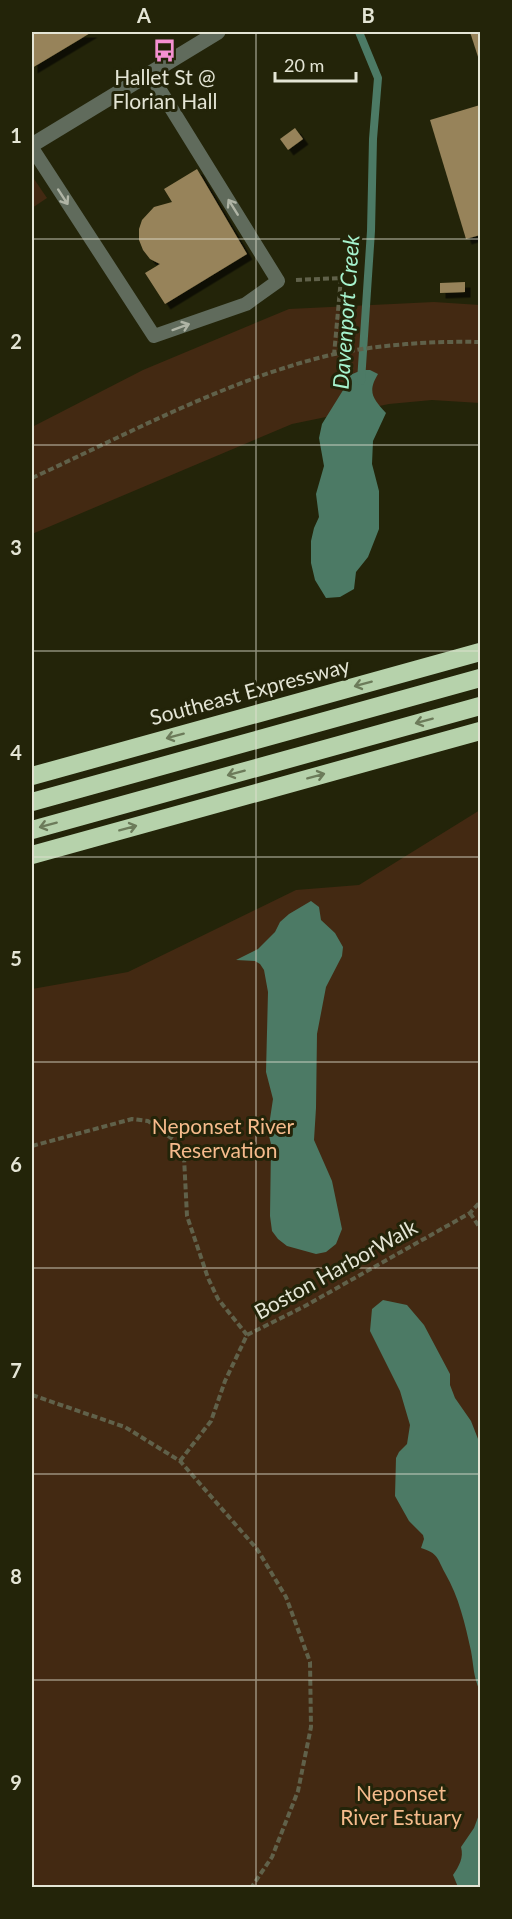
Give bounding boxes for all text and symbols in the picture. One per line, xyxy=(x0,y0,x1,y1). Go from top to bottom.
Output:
text: A xyxy=(136,3,151,27)
text: B xyxy=(361,3,375,27)
bus stop icon: Hallet St @ Florian Hall xyxy=(152,37,178,63)
scale bar xyxy=(275,45,356,83)
text: 20 m xyxy=(284,54,324,76)
place label: Hallet St @ Florian Hall xyxy=(113,64,217,113)
text: 1 xyxy=(10,123,22,147)
one-way arrow xyxy=(57,189,70,206)
one-way arrow xyxy=(226,199,238,216)
water label: Davenport Creek xyxy=(327,233,364,390)
one-way arrow xyxy=(172,320,190,331)
text: 2 xyxy=(10,329,22,353)
text: 3 xyxy=(10,535,22,559)
street label: Southeast Expressway xyxy=(147,652,352,729)
one-way arrow xyxy=(354,679,373,690)
one-way arrow xyxy=(415,716,434,727)
one-way arrow xyxy=(166,731,185,742)
text: 4 xyxy=(10,740,22,764)
one-way arrow xyxy=(227,768,246,779)
one-way arrow xyxy=(306,770,325,781)
one-way arrow xyxy=(39,820,58,831)
one-way arrow xyxy=(118,822,137,833)
text: 5 xyxy=(10,946,22,970)
park label: Neponset River Reservation xyxy=(152,1113,295,1162)
text: 6 xyxy=(10,1152,22,1176)
street label: Boston HarborWalk xyxy=(249,1213,421,1324)
text: 7 xyxy=(10,1358,22,1382)
text: 8 xyxy=(10,1564,22,1588)
text: 9 xyxy=(10,1770,22,1794)
park label: Neponset River Estuary xyxy=(340,1780,462,1829)

